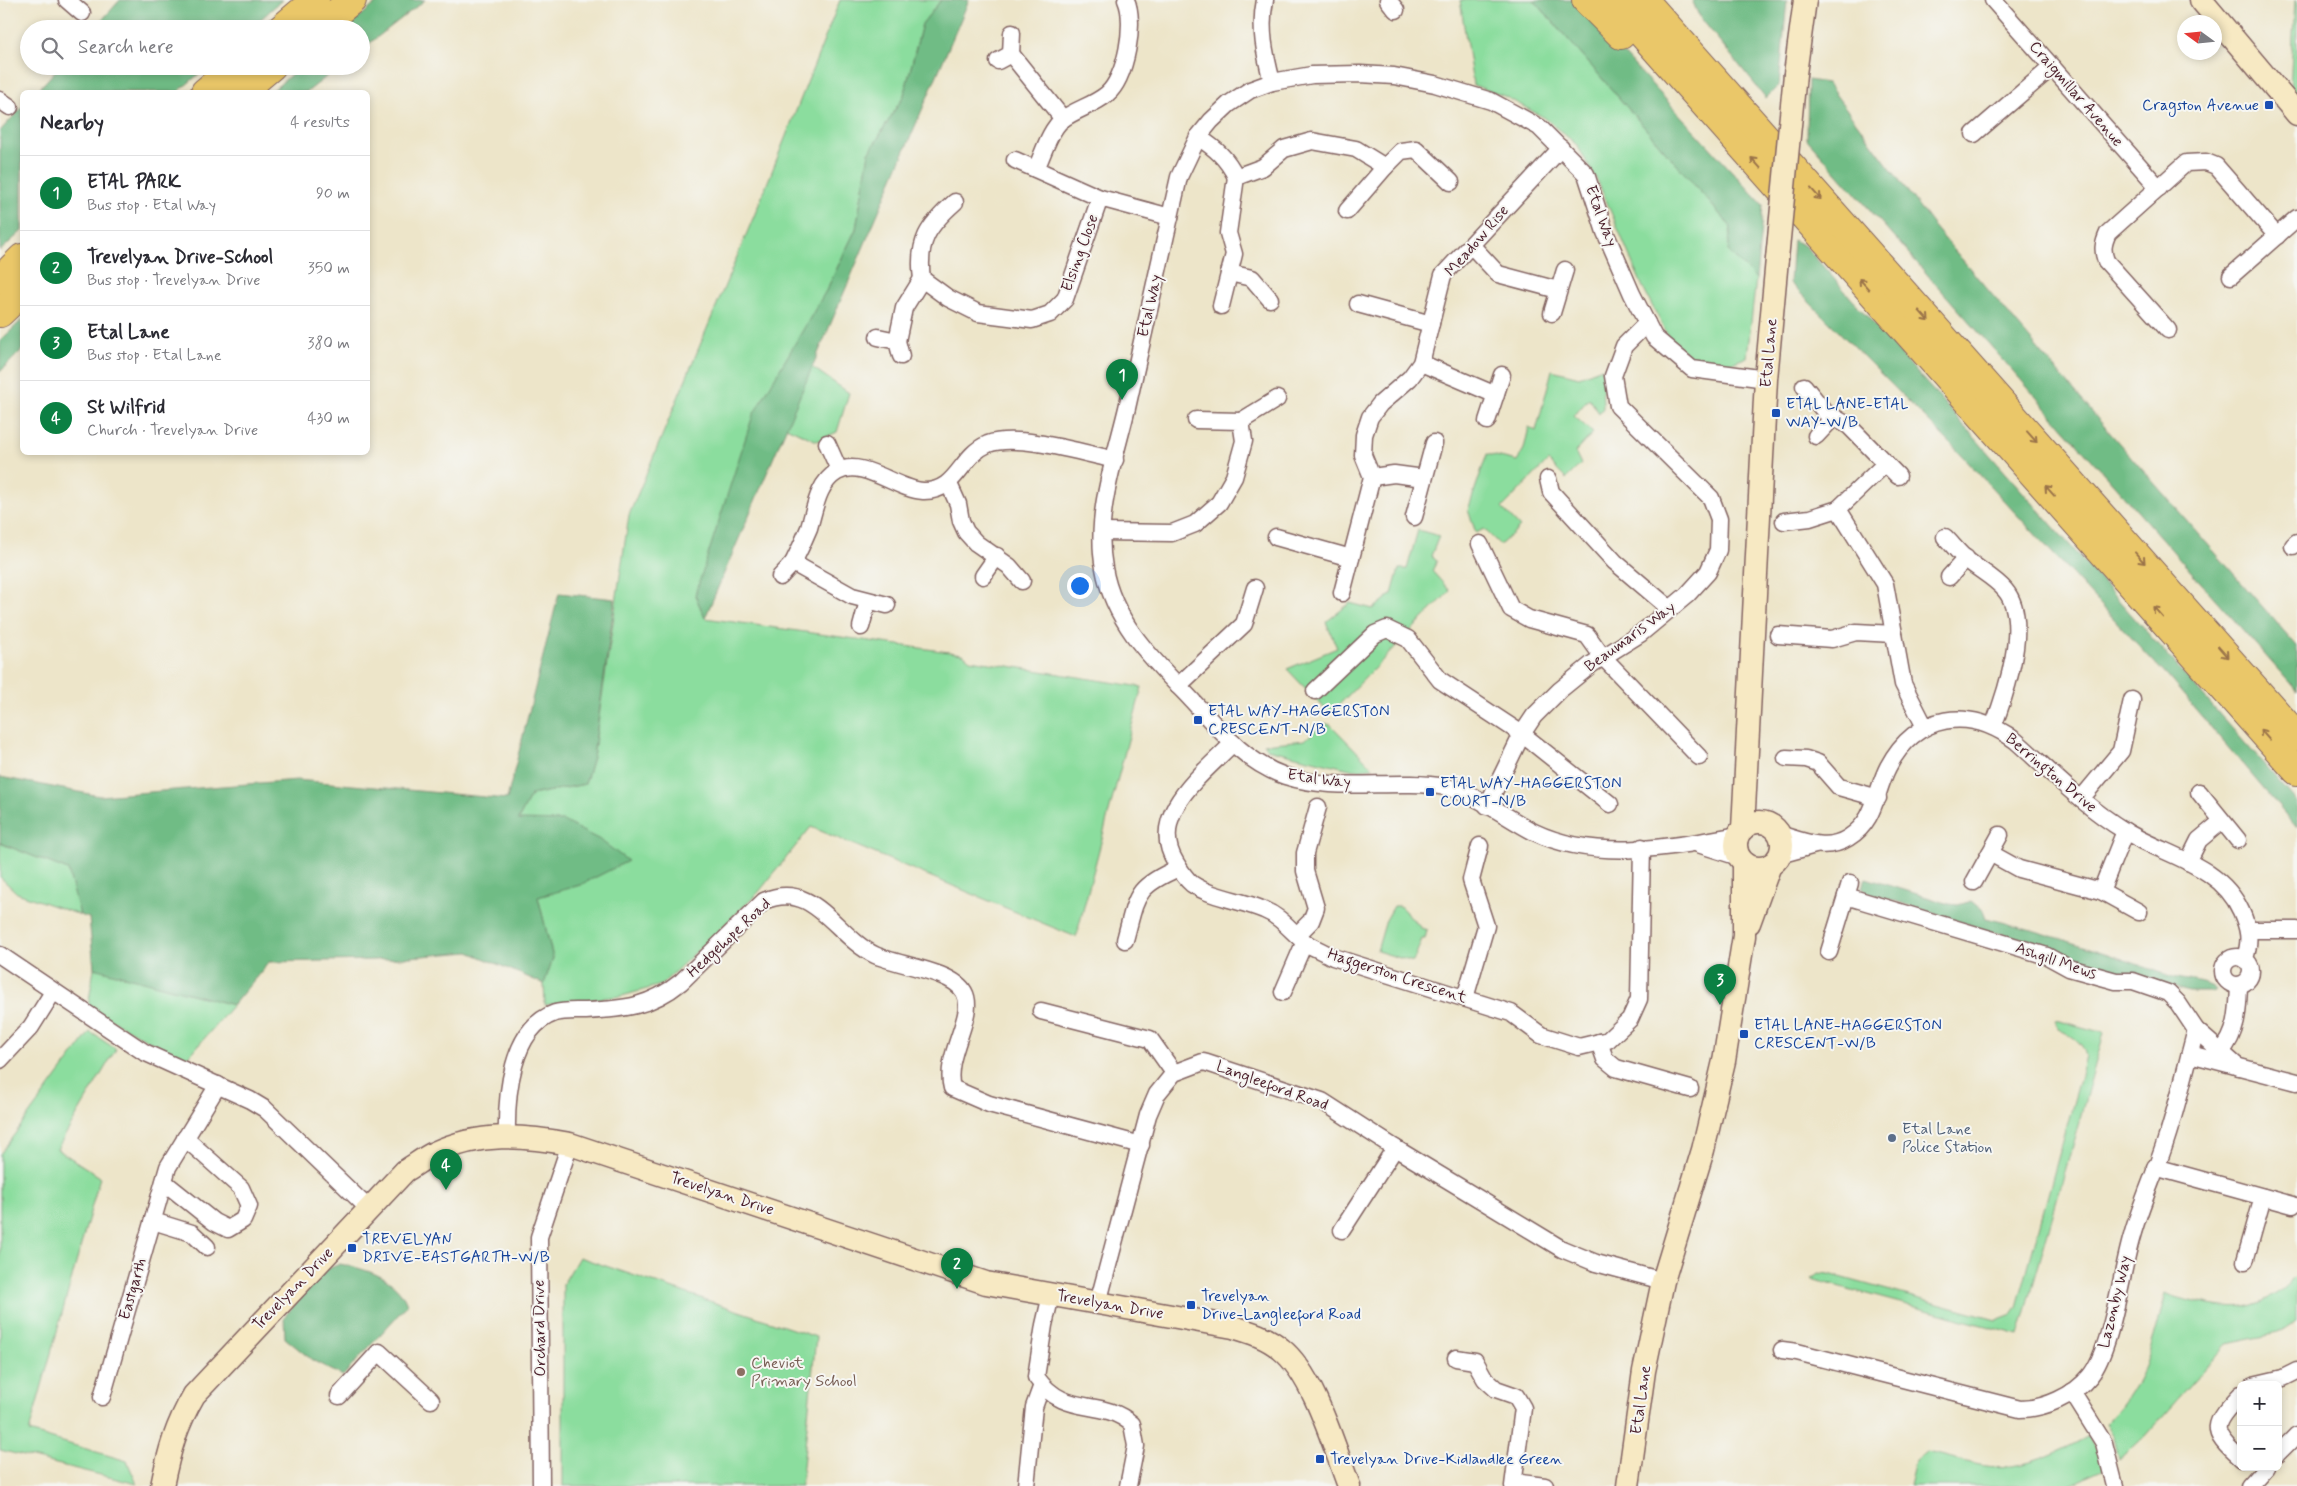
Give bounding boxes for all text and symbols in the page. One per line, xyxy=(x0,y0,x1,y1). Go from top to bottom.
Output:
north arrow xyxy=(2177,15,2222,60)
search box xyxy=(20,20,370,75)
icon: search xyxy=(38,34,66,62)
text: Search here xyxy=(78,35,174,60)
street label: Craigmillar Avenue xyxy=(2023,37,2128,152)
place label: Cragston Avenue xyxy=(2142,95,2259,117)
marker: Cragston Avenue xyxy=(2263,99,2275,111)
text: Nearby xyxy=(40,109,104,137)
text: 4 results xyxy=(290,112,350,133)
one-way arrow xyxy=(1750,156,1762,169)
text: ETAL PARK xyxy=(87,170,181,195)
street label: Etal Way xyxy=(1580,182,1622,250)
text: 1 xyxy=(52,183,60,204)
text: 90 m xyxy=(316,183,350,204)
one-way arrow xyxy=(1810,188,1822,201)
text: Bus stop · Etal Way xyxy=(87,195,216,216)
street label: Meadow Rise xyxy=(1440,201,1514,281)
street label: Elsing Close xyxy=(1056,211,1104,295)
text: Trevelyan Drive-School xyxy=(87,245,273,270)
text: 2 xyxy=(52,258,60,279)
text: 350 m xyxy=(308,258,350,279)
text: Bus stop · Trevelyan Drive xyxy=(87,270,261,291)
street label: Etal Way xyxy=(1133,273,1167,339)
one-way arrow xyxy=(1858,277,1870,290)
one-way arrow xyxy=(1918,309,1930,322)
street label: Etal Lane xyxy=(1756,317,1782,389)
text: Etal Lane xyxy=(87,320,170,345)
text: 3 xyxy=(52,333,60,354)
text: 380 m xyxy=(307,333,350,354)
text: Bus stop · Etal Lane xyxy=(87,345,222,366)
pin: 1 xyxy=(1106,359,1138,400)
place label: ETAL LANE-ETAL WAY-W/B xyxy=(1786,394,1908,433)
text: St Wilfrid xyxy=(87,395,165,420)
marker: ETAL LANE-ETAL WAY-W/B xyxy=(1770,407,1782,419)
text: 4 xyxy=(51,408,61,429)
text: 430 m xyxy=(307,408,350,429)
text: Church · Trevelyan Drive xyxy=(87,420,258,441)
one-way arrow xyxy=(2026,431,2038,444)
one-way arrow xyxy=(2044,485,2055,498)
one-way arrow xyxy=(2135,552,2146,565)
your location xyxy=(1067,573,1093,599)
street label: Beaumaris Way xyxy=(1580,597,1680,677)
one-way arrow xyxy=(2152,606,2164,619)
one-way arrow xyxy=(2218,646,2229,659)
place label: ETAL WAY-HAGGERSTON CRESCENT-N/B xyxy=(1208,701,1390,740)
marker: ETAL WAY-HAGGERSTON CRESCENT-N/B xyxy=(1192,714,1204,726)
one-way arrow xyxy=(2259,728,2271,741)
street label: Berrington Drive xyxy=(2000,729,2101,818)
street label: Etal Way xyxy=(1286,764,1352,794)
place label: ETAL WAY-HAGGERSTON COURT-N/B xyxy=(1440,773,1622,812)
marker: ETAL WAY-HAGGERSTON COURT-N/B xyxy=(1424,786,1436,798)
street label: Hedgehope Road xyxy=(682,894,776,983)
street label: Ashgill Mews xyxy=(2013,937,2099,985)
street label: Haggerston Crescent xyxy=(1324,944,1470,1010)
pin: 3 xyxy=(1704,964,1736,1005)
place label: ETAL LANE-HAGGERSTON CRESCENT-W/B xyxy=(1754,1015,1942,1054)
marker: ETAL LANE-HAGGERSTON CRESCENT-W/B xyxy=(1738,1028,1750,1040)
street label: Langleeford Road xyxy=(1212,1056,1331,1118)
place label: Etal Lane Police Station xyxy=(1902,1119,1992,1158)
marker: Etal Lane Police Station xyxy=(1886,1132,1898,1144)
pin: 4 xyxy=(430,1149,462,1190)
street label: Trevelyan Drive xyxy=(667,1167,777,1221)
place label: TREVELYAN DRIVE-EASTGARTH-W/B xyxy=(362,1229,550,1268)
marker: TREVELYAN DRIVE-EASTGARTH-W/B xyxy=(346,1242,358,1254)
street label: Trevelyan Drive xyxy=(248,1243,338,1335)
pin: 2 xyxy=(941,1248,973,1289)
street label: Lazonby Way xyxy=(2093,1254,2137,1350)
street label: Eastgarth xyxy=(114,1256,152,1322)
street label: Orchard Drive xyxy=(529,1279,551,1377)
street label: Trevelyan Drive xyxy=(1055,1285,1165,1325)
place label: Trevelyan Drive-Langleeford Road xyxy=(1201,1286,1361,1327)
marker: Trevelyan Drive-Langleeford Road xyxy=(1185,1299,1197,1311)
place label: Cheviot Primary School xyxy=(751,1353,857,1392)
street label: Etal Lane xyxy=(1626,1364,1656,1436)
marker: Cheviot Primary School xyxy=(735,1366,747,1378)
map controls xyxy=(2237,1381,2282,1471)
button: + xyxy=(2237,1381,2282,1426)
button: − xyxy=(2237,1426,2282,1471)
place label: Trevelyan Drive-Kidlandlee Green xyxy=(1330,1449,1563,1470)
marker: Trevelyan Drive-Kidlandlee Green xyxy=(1314,1453,1326,1465)

